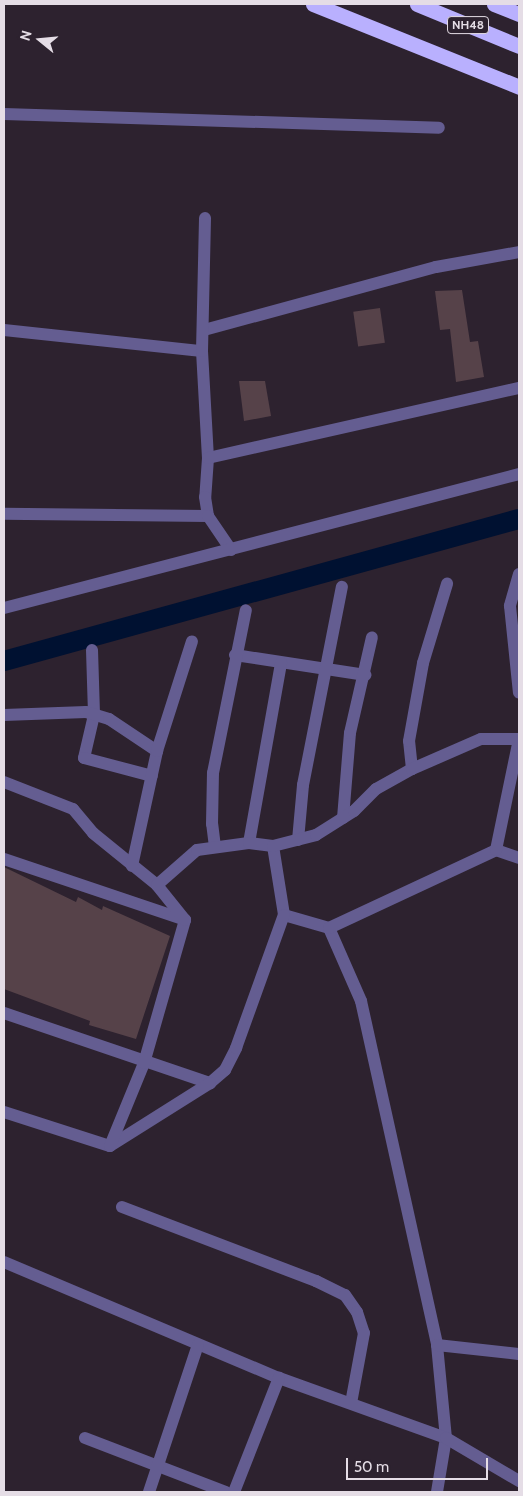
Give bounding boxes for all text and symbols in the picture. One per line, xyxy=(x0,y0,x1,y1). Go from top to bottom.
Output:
north arrow xyxy=(15,15,65,65)
road number: NH48 xyxy=(447,16,489,34)
text: N xyxy=(16,28,36,43)
scale bar xyxy=(348,1448,490,1480)
text: 50 m xyxy=(354,1458,389,1476)

